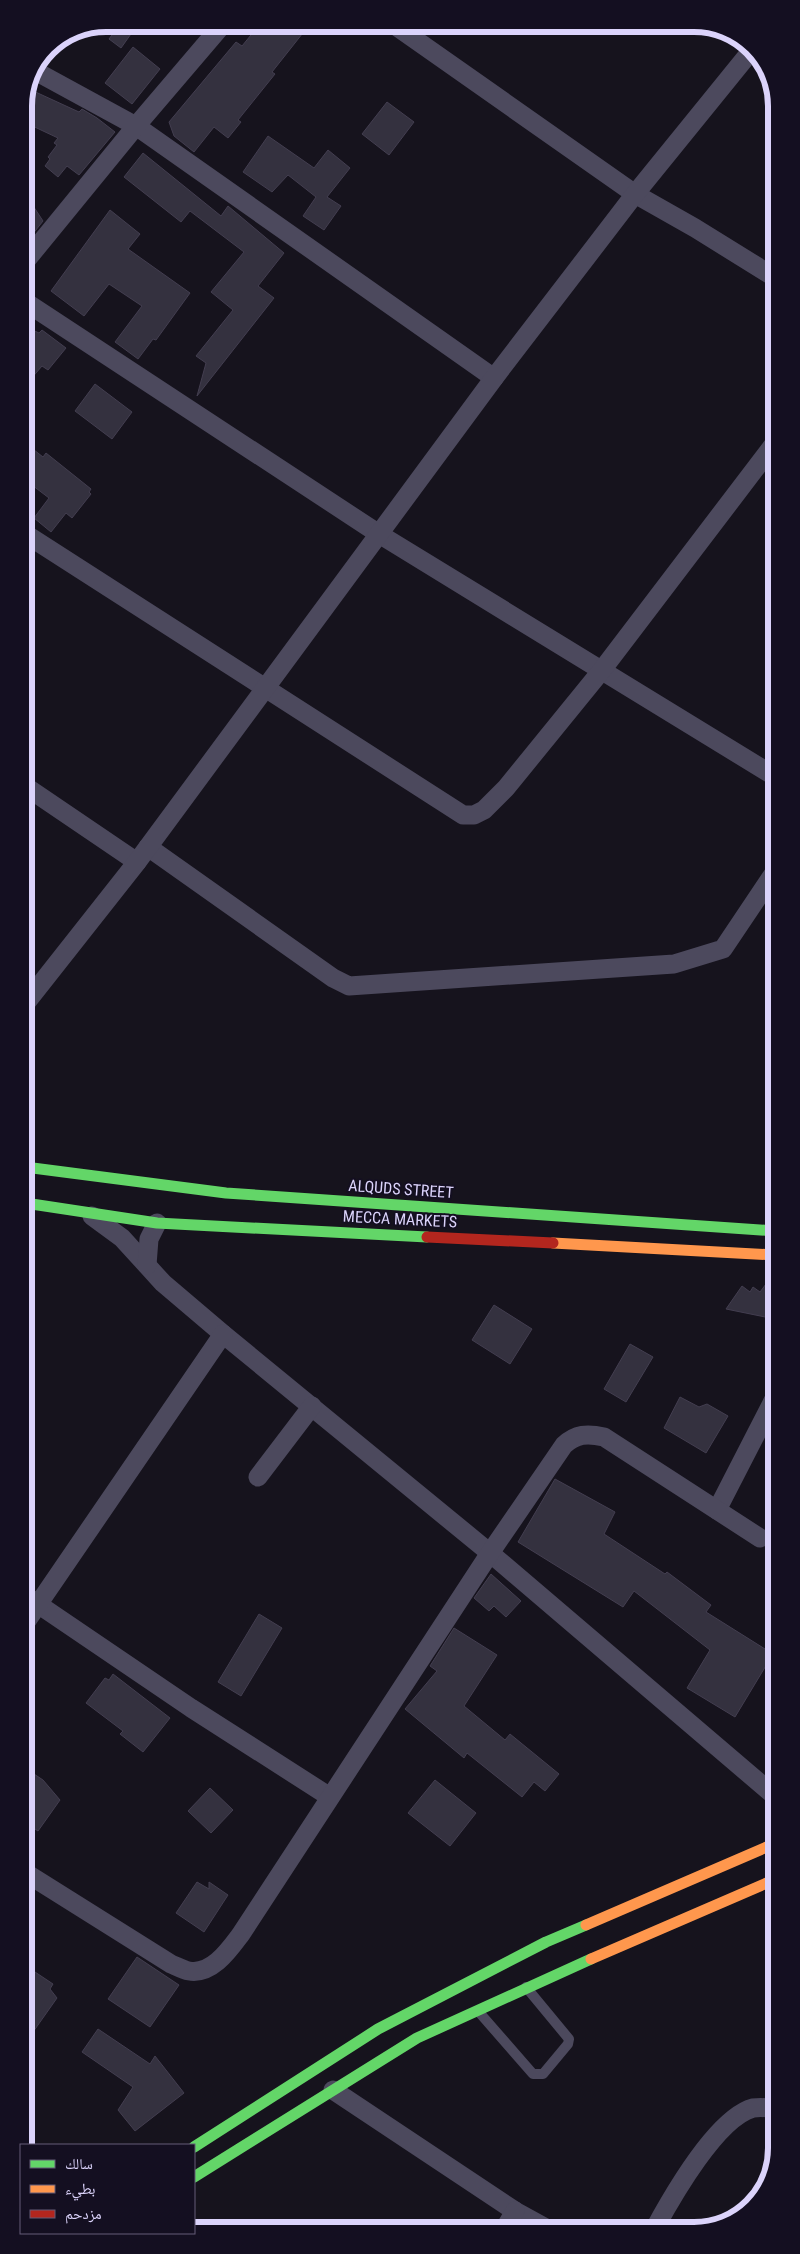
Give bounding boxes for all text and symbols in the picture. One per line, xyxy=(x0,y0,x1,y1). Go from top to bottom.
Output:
street label: ALQUDS STREET xyxy=(348,1176,454,1202)
street label: MECCA MARKETS xyxy=(342,1207,458,1231)
legend xyxy=(20,2144,195,2234)
text: سالك xyxy=(65,2155,93,2173)
text: بطيء xyxy=(65,2180,95,2201)
text: مزدحم xyxy=(65,2205,102,2224)

